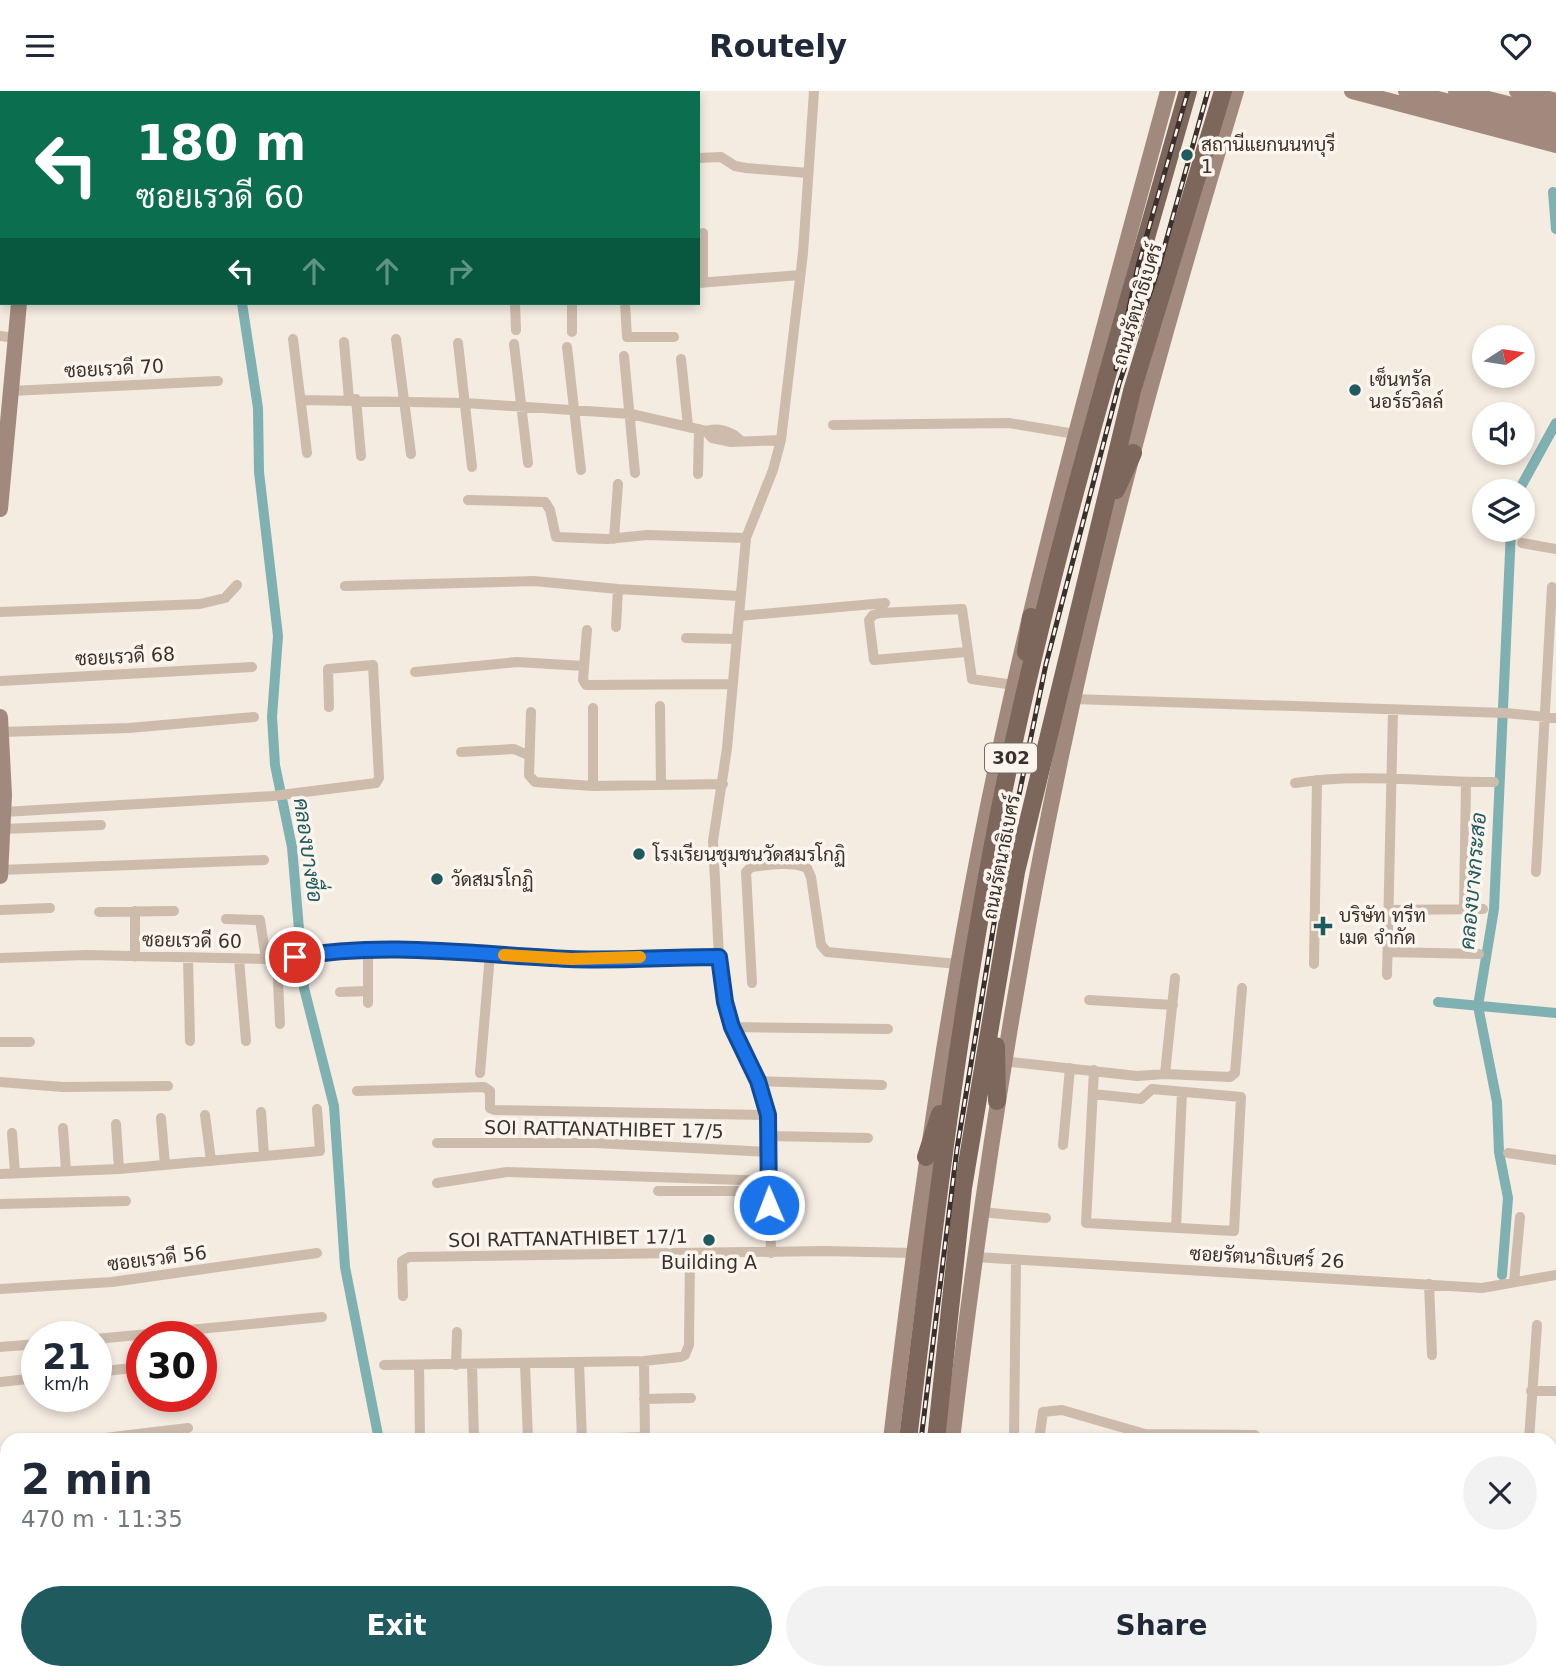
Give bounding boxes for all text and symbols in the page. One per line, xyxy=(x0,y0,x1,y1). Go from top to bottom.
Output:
icon: menu xyxy=(21,27,59,65)
text: Routely xyxy=(709,27,847,65)
icon: heart xyxy=(1497,27,1535,65)
text: 180 m xyxy=(136,115,306,172)
icon: left xyxy=(21,119,112,210)
place label: สถานีแยกนนทบุรี 1 xyxy=(1201,132,1335,177)
marker: สถานีแยกนนทบุรี 1 xyxy=(1179,147,1195,163)
text: ซอยเรวดี 60 xyxy=(136,178,304,216)
street label: ถนนรัตนาธิเบศร์ xyxy=(1107,240,1166,368)
icon: left xyxy=(222,252,260,290)
icon: ahead xyxy=(295,252,333,290)
icon: ahead xyxy=(368,252,406,290)
icon: right xyxy=(441,252,479,290)
north arrow xyxy=(1472,325,1535,389)
map controls xyxy=(1472,325,1535,542)
street label: ซอยเรวดี 70 xyxy=(63,353,165,382)
place label: เซ็นทรัล นอร์ธวิลล์ xyxy=(1369,366,1444,412)
marker: เซ็นทรัล นอร์ธวิลล์ xyxy=(1347,382,1363,398)
button: sound xyxy=(1472,402,1535,465)
button: layers xyxy=(1472,479,1535,542)
street label: ซอยเรวดี 68 xyxy=(74,641,176,670)
road number: 302 xyxy=(985,743,1037,773)
street label: ถนนรัตนาธิเบศร์ xyxy=(977,793,1024,921)
water label: คลองบางซื่อ xyxy=(289,795,335,904)
water label: คลองบางกระสอ xyxy=(1455,811,1491,951)
place label: โรงเรียนชุมชนวัดสมรโกฏิ xyxy=(652,842,846,867)
marker: โรงเรียนชุมชนวัดสมรโกฏิ xyxy=(631,846,647,862)
place label: วัดสมรโกฏิ xyxy=(451,867,534,892)
marker: วัดสมรโกฏิ xyxy=(429,871,445,887)
place label: บริษัท ทรีท เมด จำกัด xyxy=(1339,903,1426,948)
marker: บริษัท ทรีท เมด จำกัด xyxy=(1313,916,1333,936)
street label: ซอยเรวดี 60 xyxy=(142,927,242,952)
pin xyxy=(265,927,325,987)
icon: arrive xyxy=(276,938,314,976)
street label: SOI RATTANATHIBET 17/5 xyxy=(484,1116,724,1142)
position arrow xyxy=(732,1168,806,1242)
street label: SOI RATTANATHIBET 17/1 xyxy=(448,1225,688,1251)
marker: Building A xyxy=(701,1232,717,1248)
street label: ซอยเรวดี 56 xyxy=(106,1240,208,1275)
street label: ซอยรัตนาธิเบศร์ 26 xyxy=(1189,1241,1345,1272)
place label: Building A xyxy=(661,1251,757,1273)
speed limit sign: 30 xyxy=(126,1321,217,1412)
text: 21 xyxy=(42,1337,91,1377)
text: km/h xyxy=(44,1373,89,1394)
text: 2 min xyxy=(21,1455,153,1504)
button: close xyxy=(1463,1456,1537,1530)
text: 470 m · 11:35 xyxy=(21,1506,183,1532)
button: Exit xyxy=(21,1586,772,1666)
button: Share xyxy=(786,1586,1537,1666)

